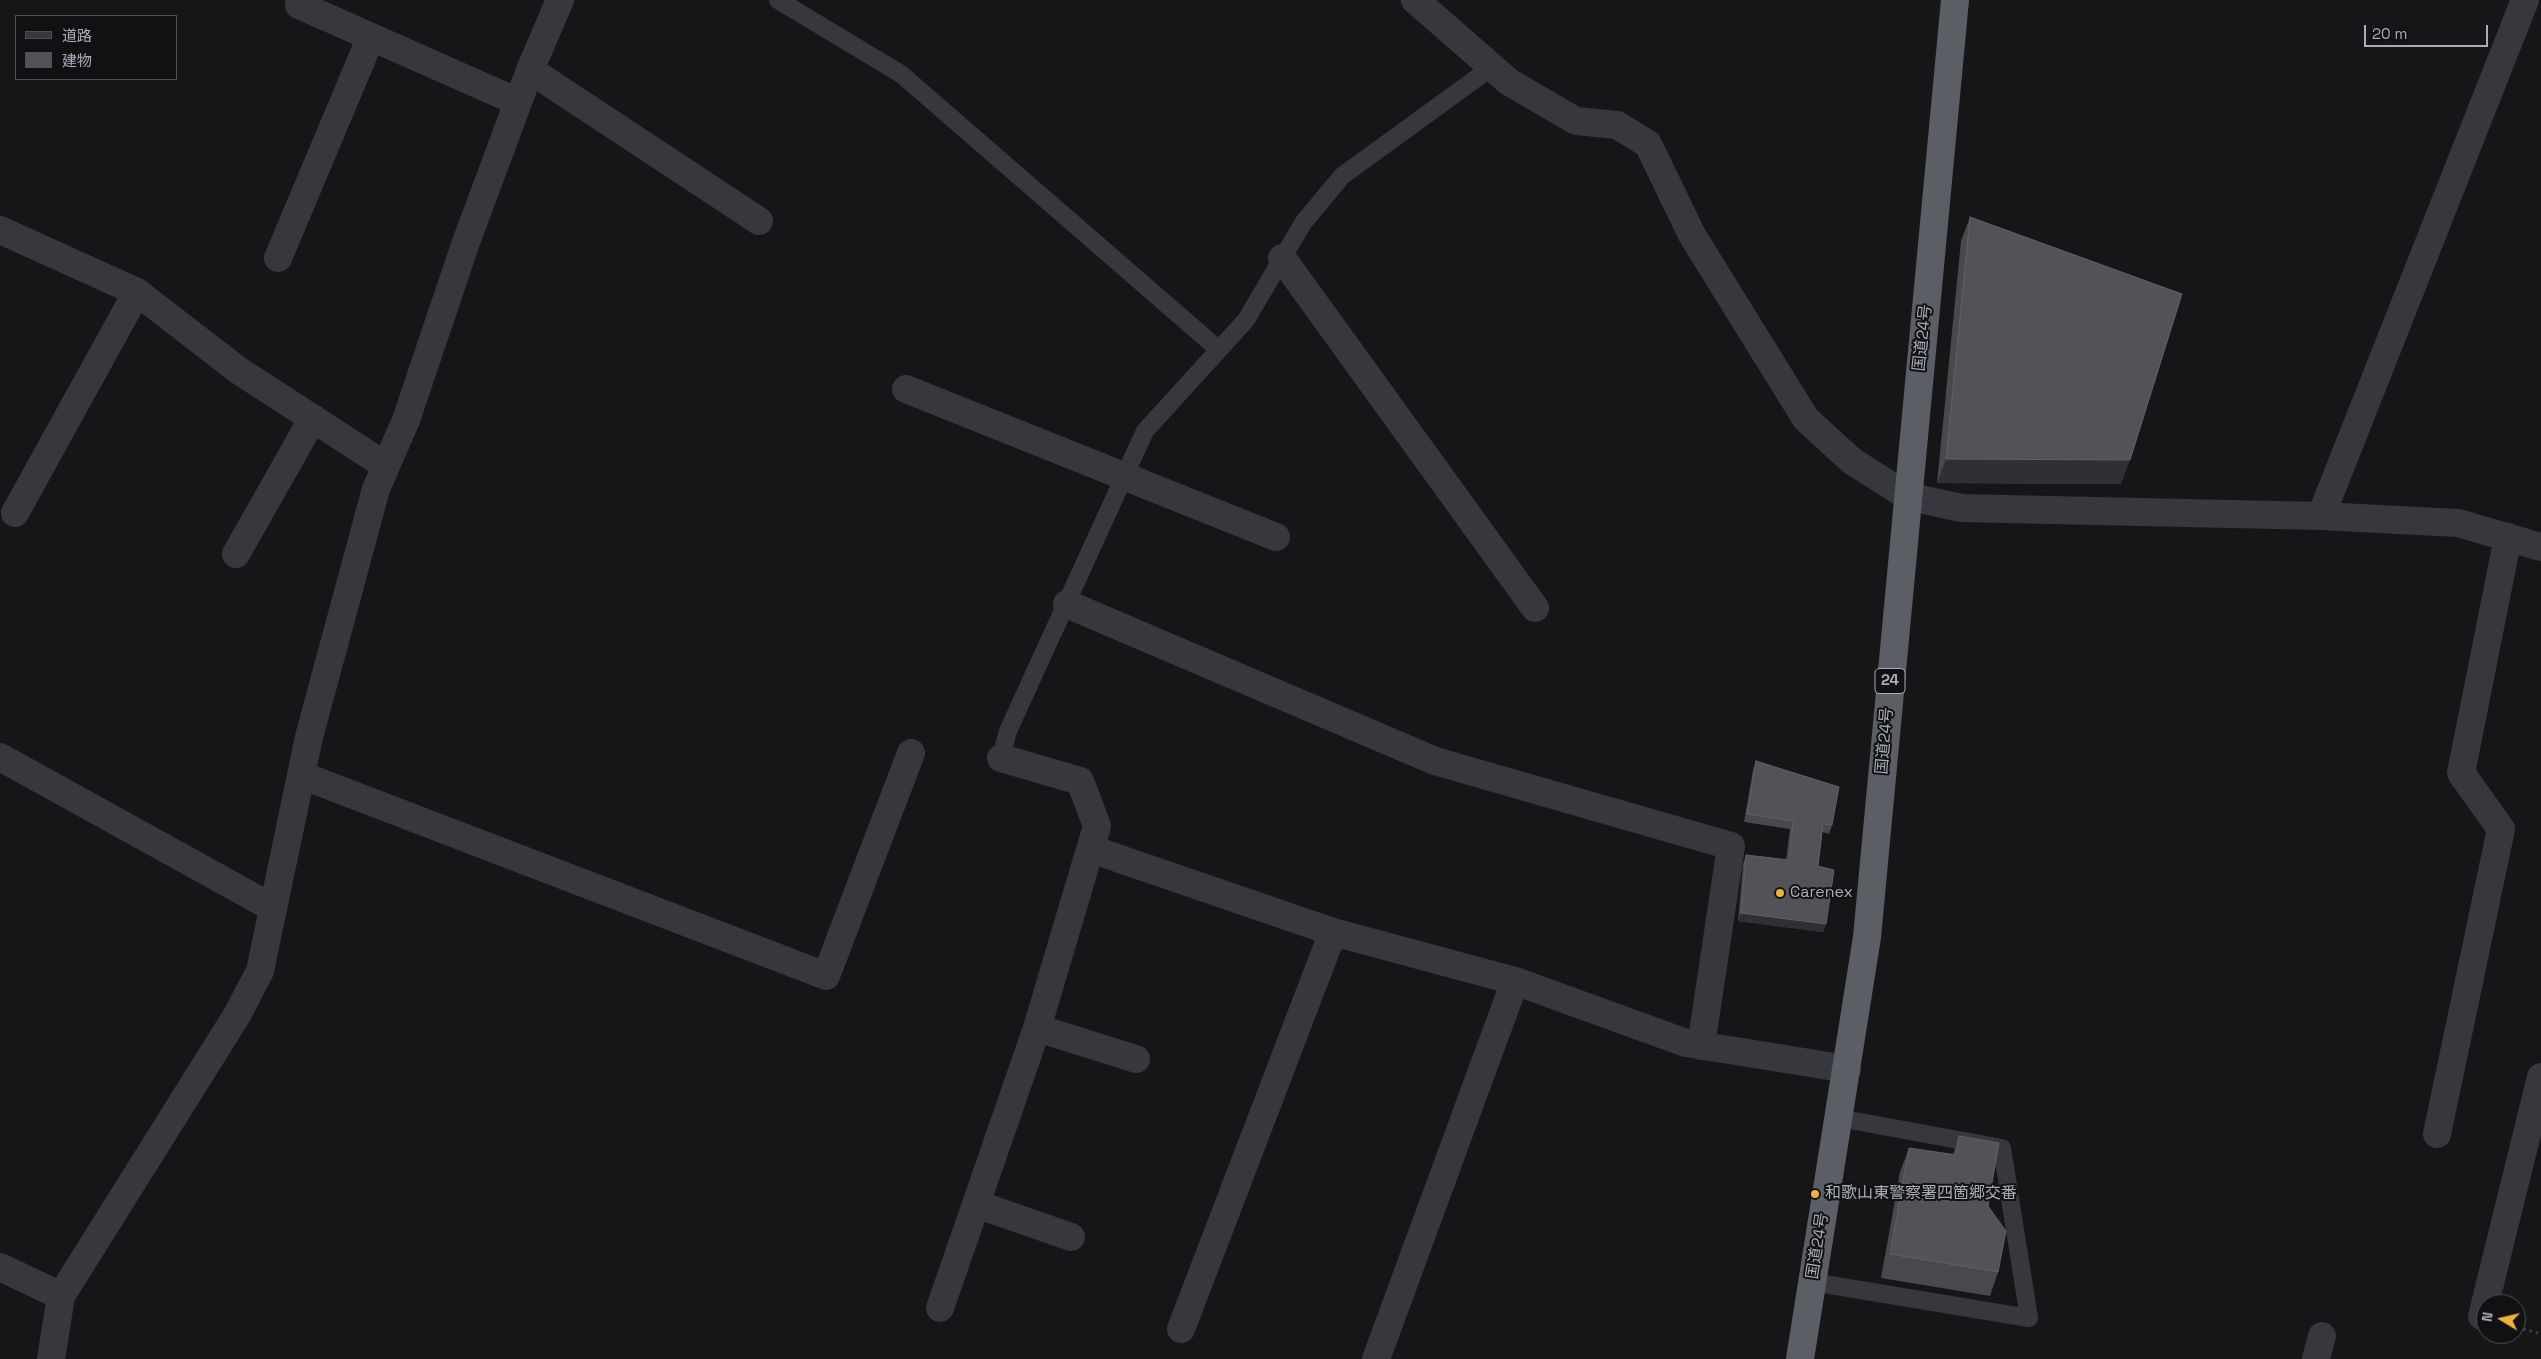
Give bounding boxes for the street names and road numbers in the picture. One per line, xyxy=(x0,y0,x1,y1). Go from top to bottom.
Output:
street label: 国道24号 xyxy=(1910,304,1936,372)
road number: 24 xyxy=(1875,668,1905,694)
street label: 国道24号 xyxy=(1873,707,1897,775)
street label: 国道24号 xyxy=(1803,1211,1833,1281)

